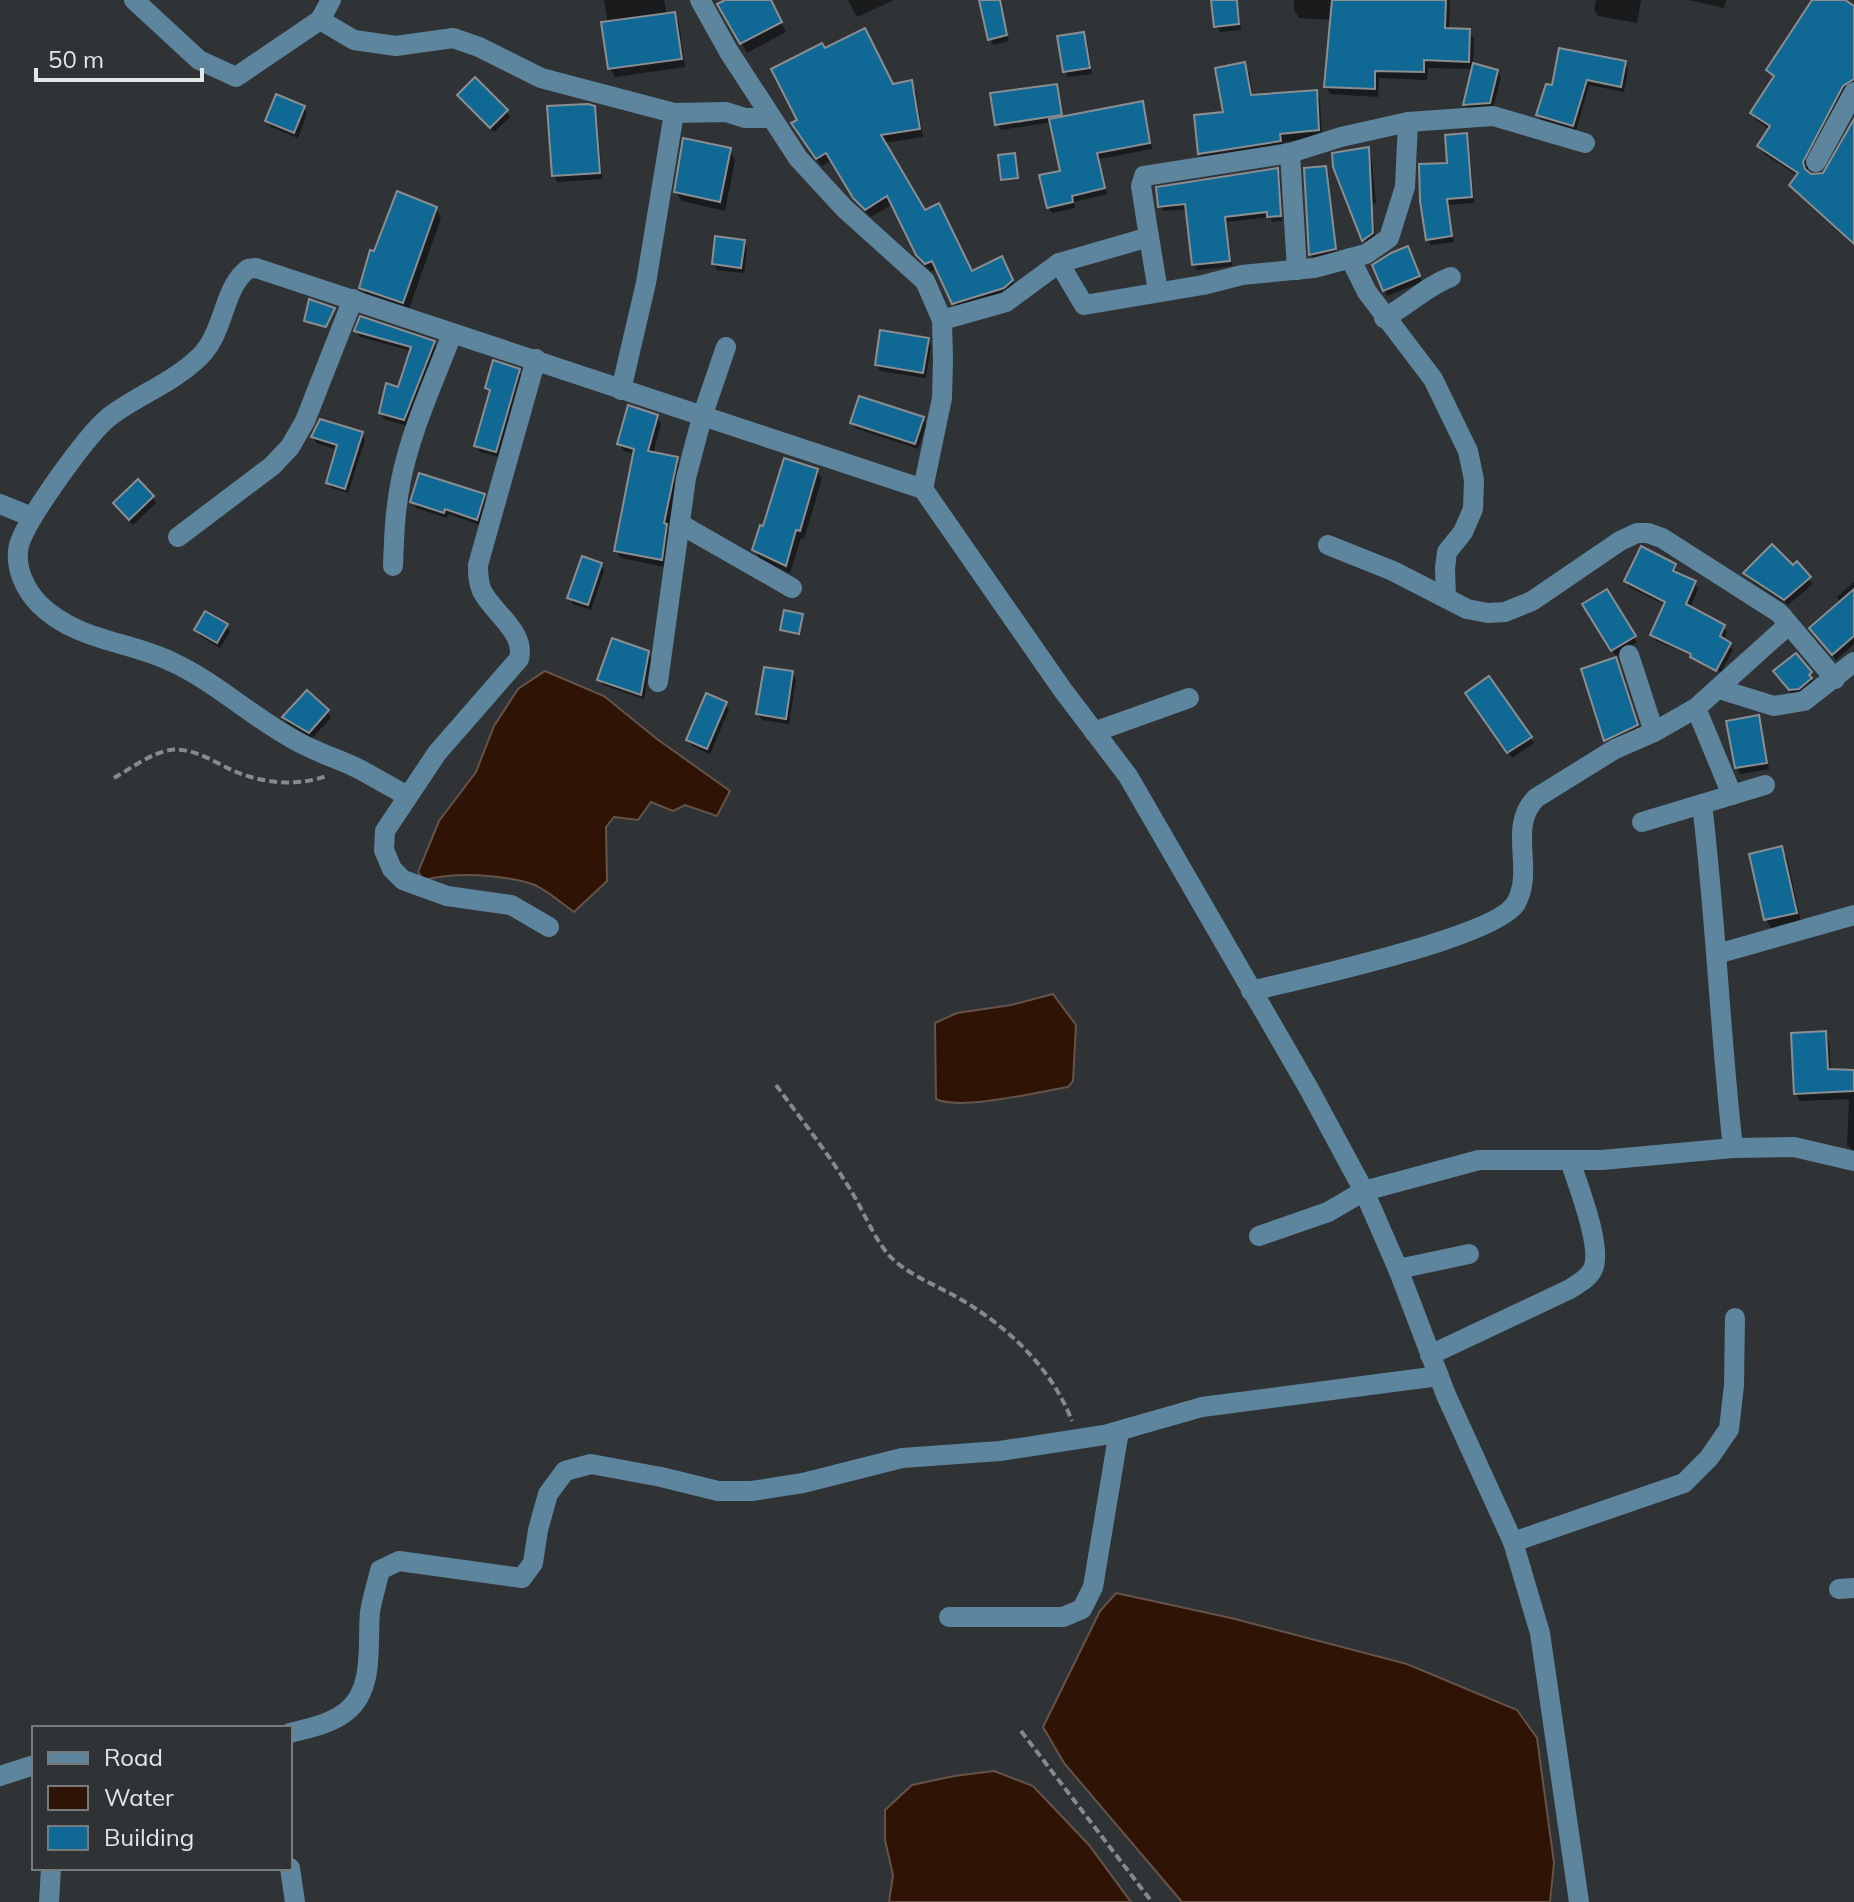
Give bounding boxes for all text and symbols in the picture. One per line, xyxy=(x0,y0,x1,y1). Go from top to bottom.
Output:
scale bar xyxy=(36,32,202,82)
text: 50 m xyxy=(48,44,104,74)
legend xyxy=(32,1726,292,1870)
text: Road xyxy=(104,1742,163,1772)
text: Water xyxy=(104,1782,174,1812)
text: Building xyxy=(104,1822,194,1852)

